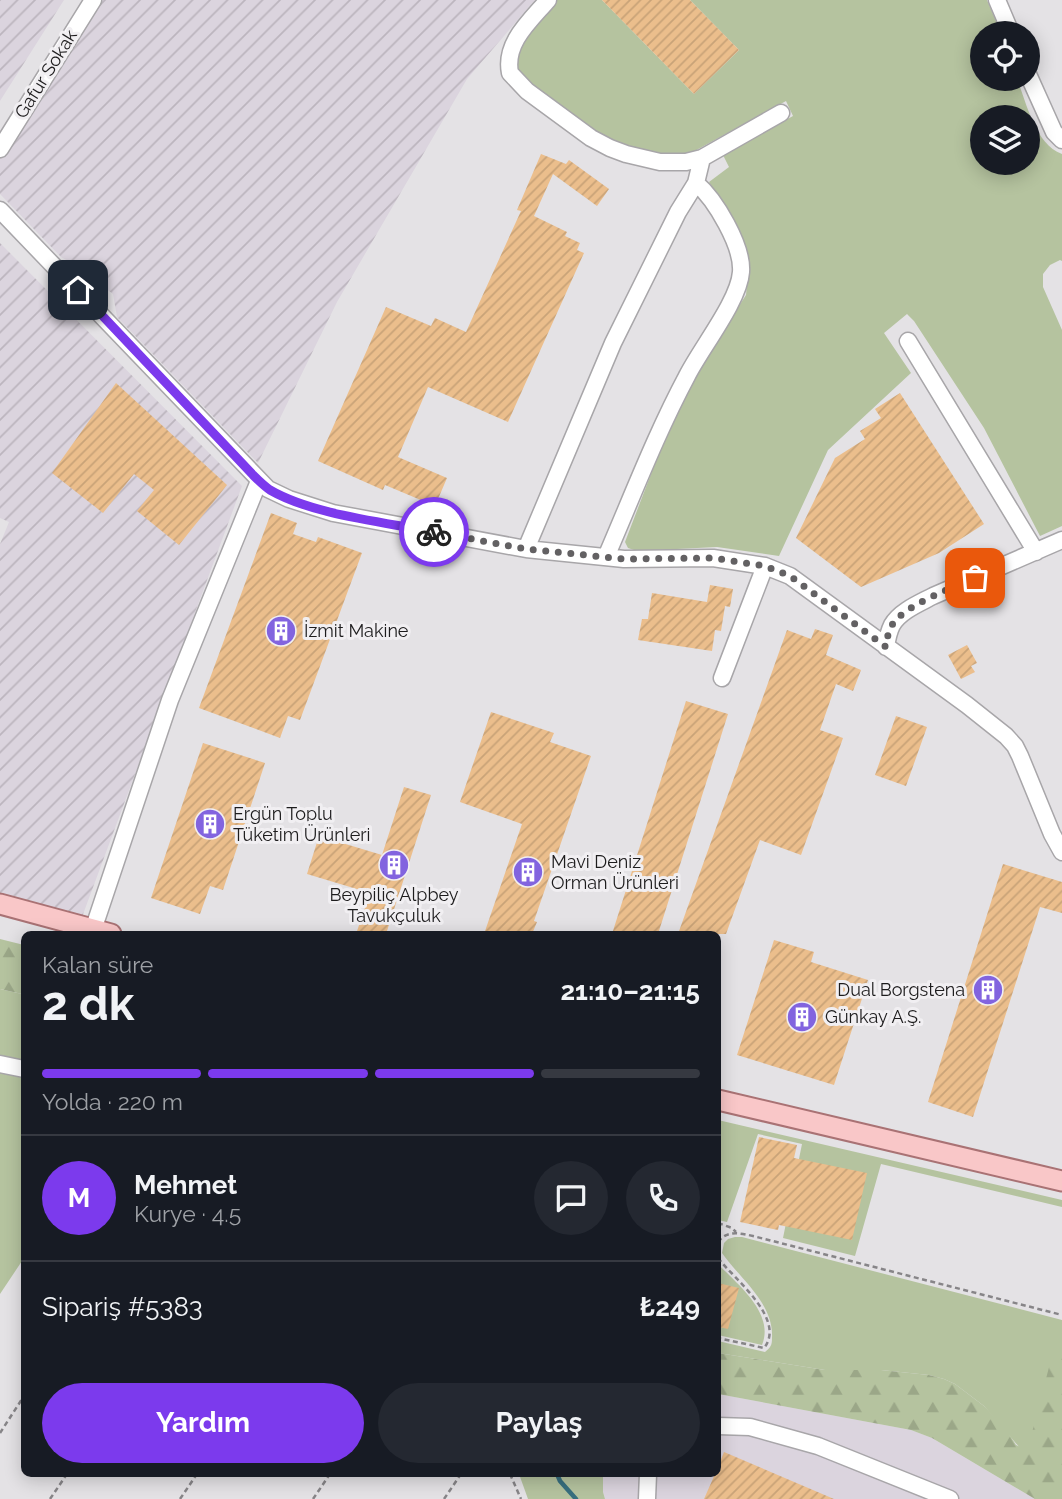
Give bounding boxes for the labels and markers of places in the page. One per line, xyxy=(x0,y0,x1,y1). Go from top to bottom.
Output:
pin xyxy=(48,260,108,320)
pin xyxy=(945,548,1005,608)
building icon: İzmit Makine xyxy=(264,614,298,648)
place label: İzmit Makine xyxy=(304,620,409,641)
place label: Ergün Toplu Tüketim Ürünleri xyxy=(233,803,370,845)
building icon: Ergün Toplu Tüketim Ürünleri xyxy=(193,807,227,841)
building icon: Beypiliç Alpbey Tavukçuluk xyxy=(377,848,411,882)
place label: Mavi Deniz Orman Ürünleri xyxy=(551,851,679,893)
building icon: Mavi Deniz Orman Ürünleri xyxy=(511,855,545,889)
place label: Beypiliç Alpbey Tavukçuluk xyxy=(329,884,459,926)
building icon: Dual Borgstena xyxy=(971,973,1005,1007)
place label: Dual Borgstena xyxy=(837,979,965,1000)
building icon: Günkay A.Ş. xyxy=(785,1000,819,1034)
place label: Günkay A.Ş. xyxy=(825,1006,921,1027)

